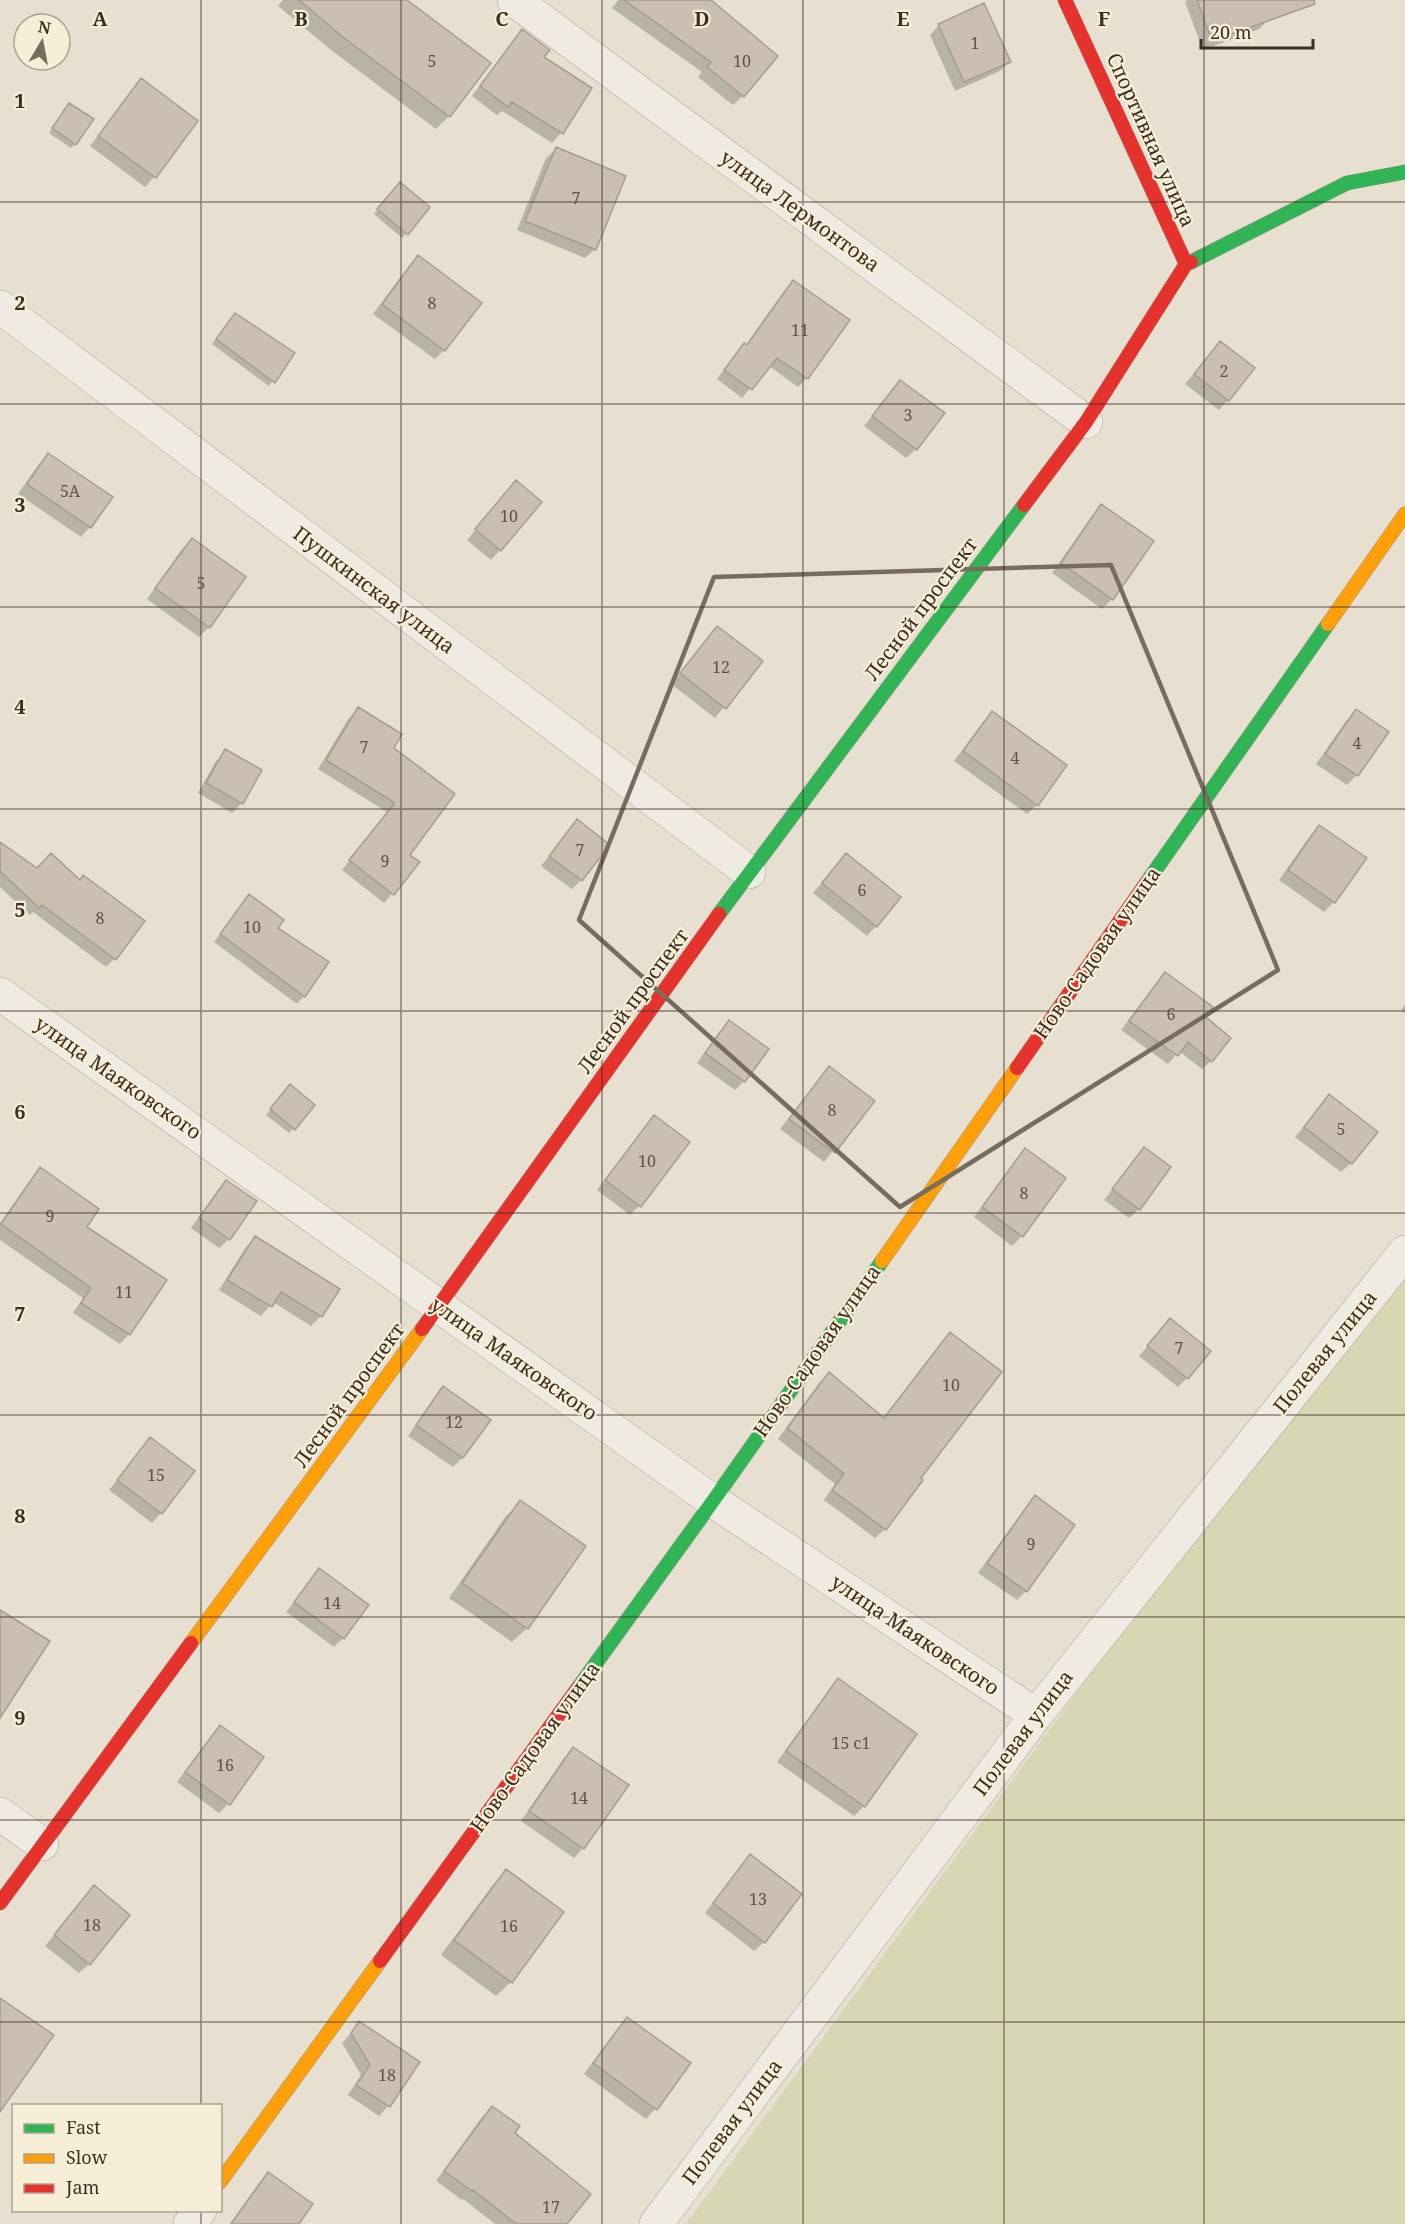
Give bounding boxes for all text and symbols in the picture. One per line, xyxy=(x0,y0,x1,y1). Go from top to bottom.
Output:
text: A xyxy=(92,5,108,32)
text: B xyxy=(294,5,308,32)
text: C xyxy=(495,5,509,32)
text: D xyxy=(694,5,710,32)
text: E xyxy=(896,5,910,32)
text: F xyxy=(1098,5,1110,32)
north arrow xyxy=(12,12,72,72)
scale bar xyxy=(1201,12,1314,50)
text: N xyxy=(36,15,53,39)
text: 20 m xyxy=(1210,20,1252,44)
house number: 1 xyxy=(971,32,979,54)
street label: Спортивная улица xyxy=(1101,48,1202,231)
house number: 5 xyxy=(428,50,436,72)
house number: 10 xyxy=(733,50,751,72)
text: 1 xyxy=(14,87,26,114)
street label: улица Лермонтова xyxy=(715,144,886,278)
house number: 7 xyxy=(572,187,581,209)
text: 2 xyxy=(14,289,26,316)
house number: 8 xyxy=(428,292,437,314)
house number: 11 xyxy=(791,319,809,341)
house number: 2 xyxy=(1220,360,1228,382)
house number: 3 xyxy=(904,404,913,426)
house number: 5А xyxy=(60,480,81,502)
text: 3 xyxy=(14,491,26,518)
house number: 10 xyxy=(500,505,518,527)
street label: Пушкинская улица xyxy=(288,520,461,659)
street label: Лесной проспект xyxy=(858,531,984,686)
house number: 5 xyxy=(197,572,205,594)
house number: 12 xyxy=(712,656,730,678)
text: 4 xyxy=(14,693,26,720)
house number: 4 xyxy=(1353,732,1362,754)
house number: 7 xyxy=(360,736,369,758)
house number: 4 xyxy=(1011,747,1020,769)
house number: 7 xyxy=(576,839,585,861)
house number: 9 xyxy=(381,850,389,872)
street label: Ново-Садовая улица xyxy=(1027,861,1166,1044)
house number: 6 xyxy=(858,879,867,901)
text: 5 xyxy=(14,896,26,923)
house number: 8 xyxy=(96,907,105,929)
house number: 10 xyxy=(243,916,261,938)
street label: Лесной проспект xyxy=(571,923,694,1078)
house number: 6 xyxy=(1167,1003,1176,1025)
street label: улица Маяковского xyxy=(30,1010,207,1145)
text: 6 xyxy=(14,1098,26,1125)
house number: 8 xyxy=(828,1099,837,1121)
house number: 5 xyxy=(1337,1118,1345,1140)
house number: 10 xyxy=(638,1150,656,1172)
house number: 8 xyxy=(1020,1182,1029,1204)
house number: 9 xyxy=(46,1205,54,1227)
street label: Ново-Садовая улица xyxy=(747,1259,886,1442)
house number: 11 xyxy=(115,1281,133,1303)
street label: Полевая улица xyxy=(1267,1284,1383,1419)
street label: улица Маяковского xyxy=(426,1291,603,1426)
text: 7 xyxy=(14,1300,26,1327)
street label: Лесной проспект xyxy=(287,1317,410,1472)
house number: 7 xyxy=(1175,1337,1184,1359)
house number: 10 xyxy=(942,1374,960,1396)
house number: 12 xyxy=(445,1411,463,1433)
house number: 15 xyxy=(147,1464,165,1486)
text: 8 xyxy=(14,1502,26,1529)
house number: 9 xyxy=(1027,1533,1035,1555)
street label: улица Маяковского xyxy=(826,1568,1005,1701)
house number: 14 xyxy=(323,1592,341,1614)
street label: Ново-Садовая улица xyxy=(464,1656,606,1837)
street label: Полевая улица xyxy=(966,1664,1079,1801)
text: 9 xyxy=(14,1704,26,1731)
house number: 15 с1 xyxy=(832,1732,870,1754)
house number: 16 xyxy=(216,1754,234,1776)
house number: 14 xyxy=(570,1787,588,1809)
house number: 13 xyxy=(749,1888,767,1910)
house number: 18 xyxy=(83,1914,101,1936)
house number: 16 xyxy=(500,1915,518,1937)
street label: Полевая улица xyxy=(675,2053,788,2190)
house number: 18 xyxy=(378,2064,396,2086)
legend xyxy=(12,2104,222,2212)
text: Fast xyxy=(66,2115,101,2139)
text: Slow xyxy=(66,2145,108,2169)
text: Jam xyxy=(65,2175,100,2199)
house number: 17 xyxy=(542,2196,560,2218)

